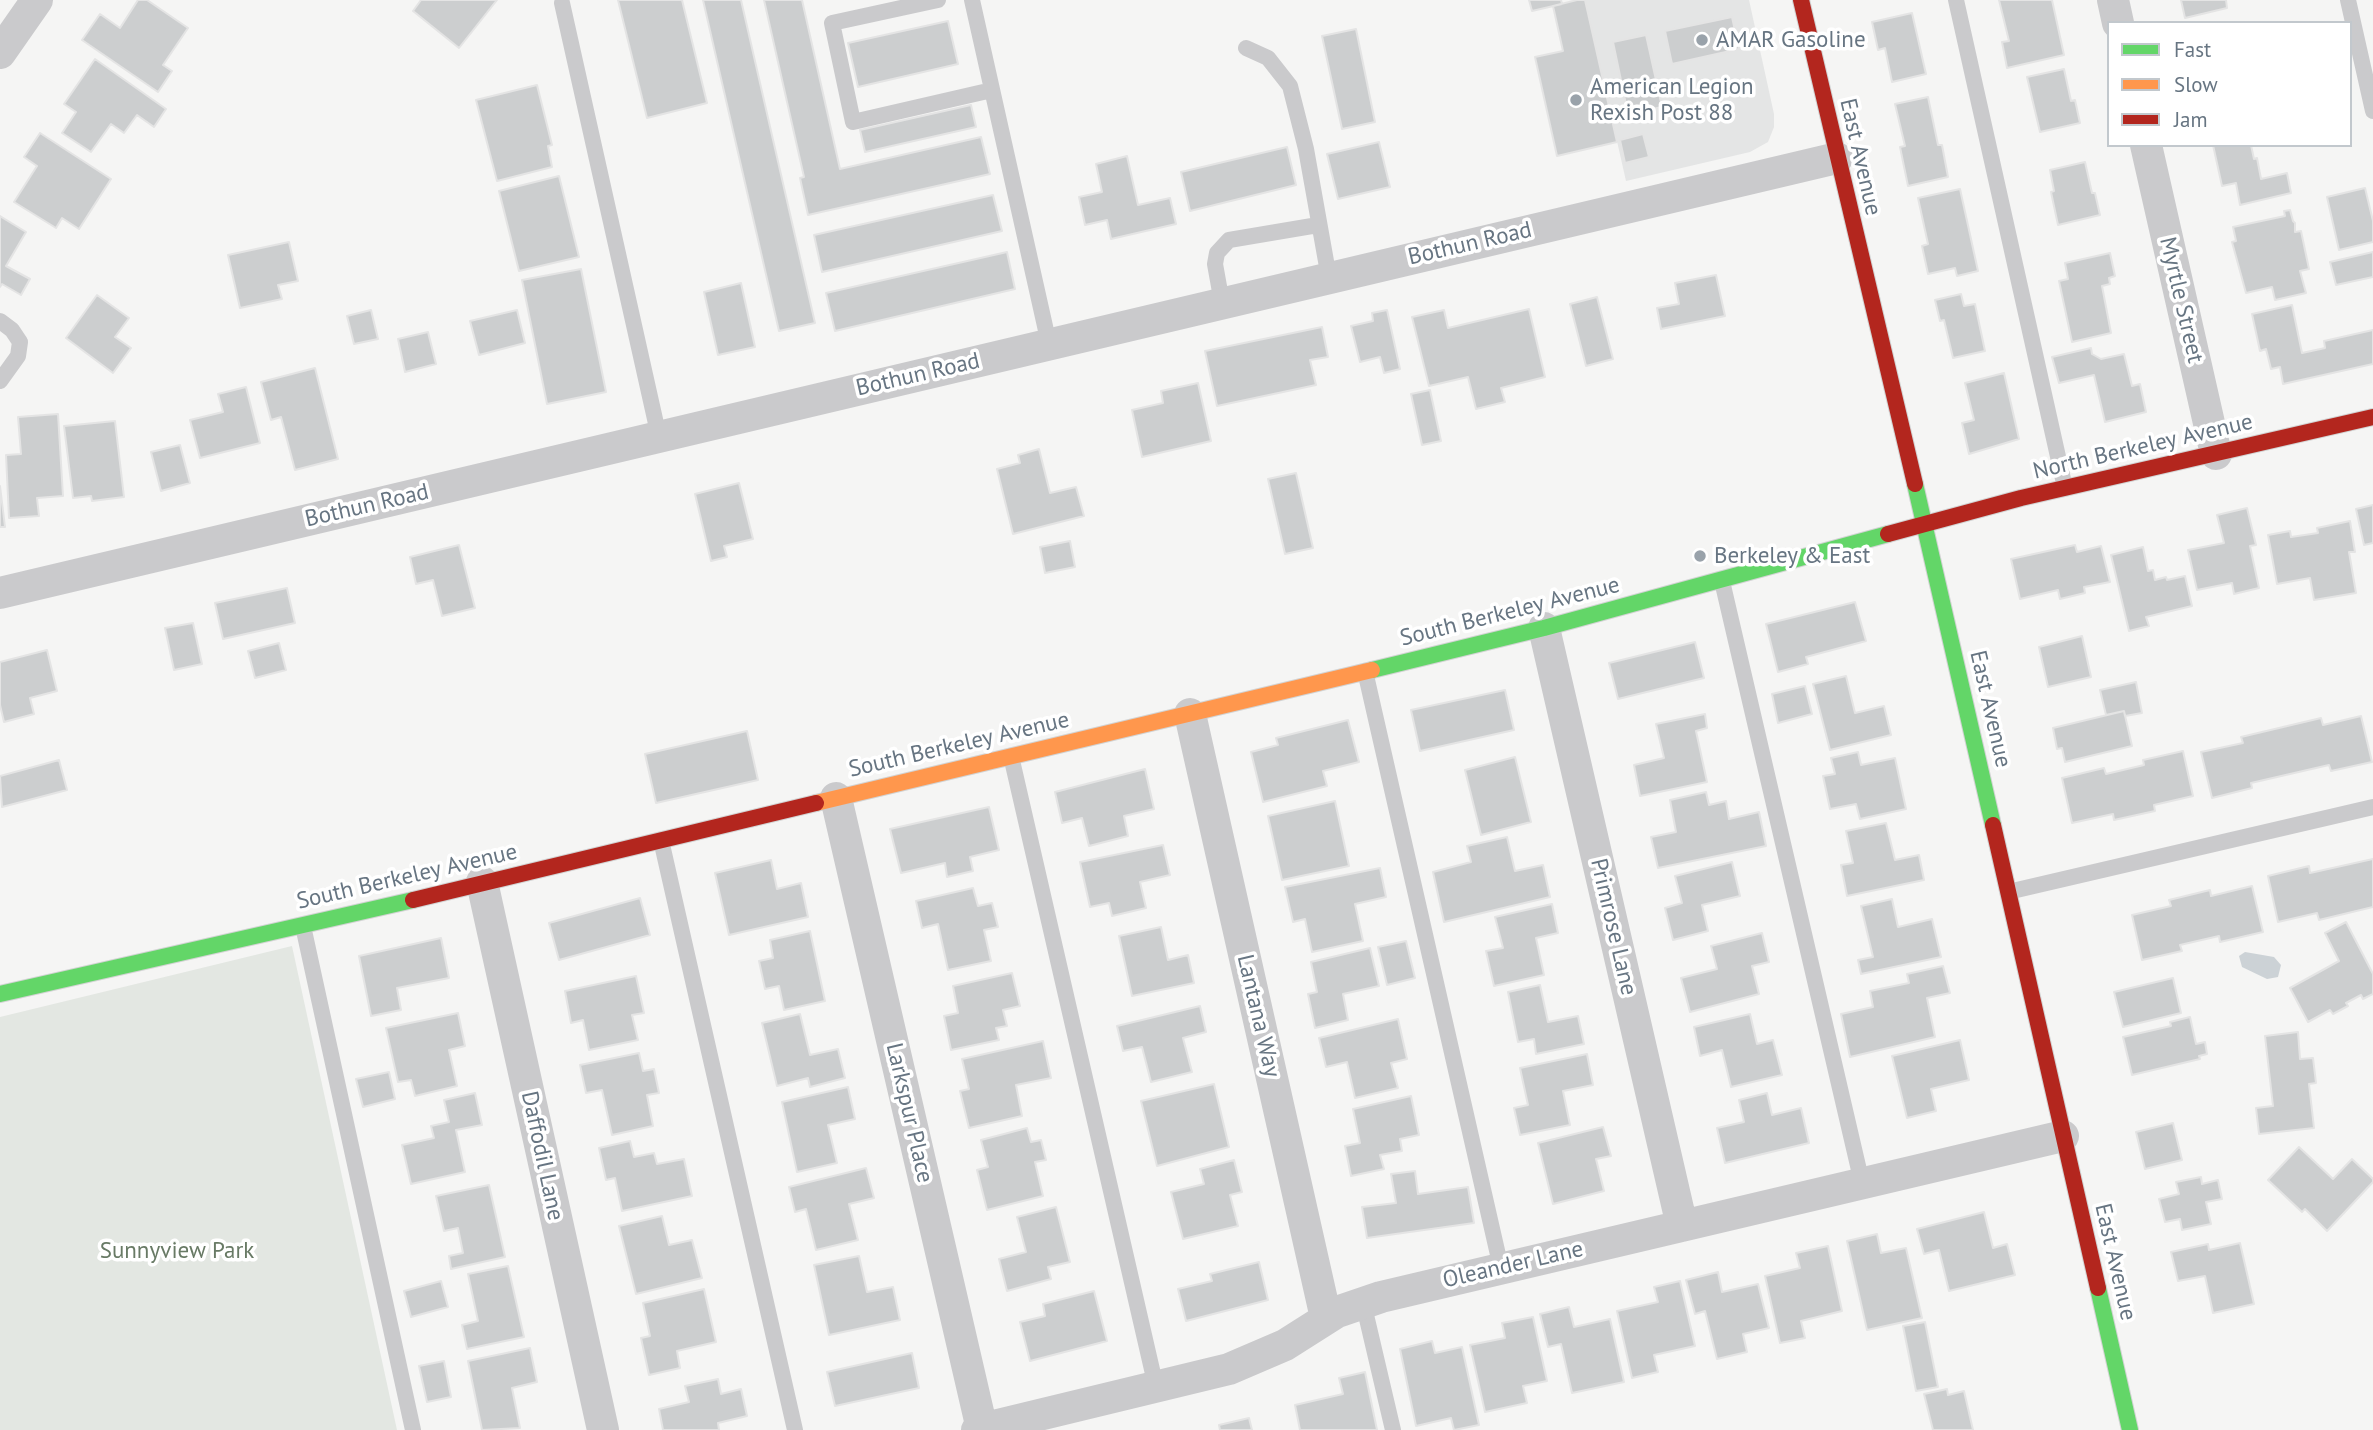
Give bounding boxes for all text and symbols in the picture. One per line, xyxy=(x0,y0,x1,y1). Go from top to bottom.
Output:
legend xyxy=(2107,21,2352,147)
place label: AMAR Gasoline xyxy=(1716,26,1866,54)
marker: AMAR Gasoline xyxy=(1694,32,1710,48)
text: Fast xyxy=(2174,36,2211,63)
text: Slow xyxy=(2174,71,2218,98)
place label: American Legion Rexish Post 88 xyxy=(1590,73,1754,127)
marker: American Legion Rexish Post 88 xyxy=(1568,92,1584,108)
street label: East Avenue xyxy=(1833,96,1887,218)
text: Jam xyxy=(2174,106,2208,133)
street label: Bothun Road xyxy=(1406,216,1534,272)
street label: Myrtle Street xyxy=(2153,234,2209,366)
street label: Bothun Road xyxy=(854,347,982,403)
street label: North Berkeley Avenue xyxy=(2030,408,2256,486)
street label: Bothun Road xyxy=(303,478,431,534)
place label: Berkeley & East xyxy=(1714,542,1870,570)
marker: Berkeley & East xyxy=(1692,548,1708,564)
street label: South Berkeley Avenue xyxy=(1397,571,1623,653)
street label: East Avenue xyxy=(1963,648,2017,770)
street label: South Berkeley Avenue xyxy=(846,706,1072,784)
street label: South Berkeley Avenue xyxy=(294,838,520,916)
street label: Primrose Lane xyxy=(1584,856,1642,998)
street label: Lantana Way xyxy=(1230,952,1286,1080)
street label: Larkspur Place xyxy=(880,1040,938,1186)
street label: Daffodil Lane xyxy=(515,1089,569,1223)
street label: East Avenue xyxy=(2088,1201,2142,1323)
street label: Oleander Lane xyxy=(1440,1235,1586,1295)
park label: Sunnyview Park xyxy=(100,1237,254,1265)

